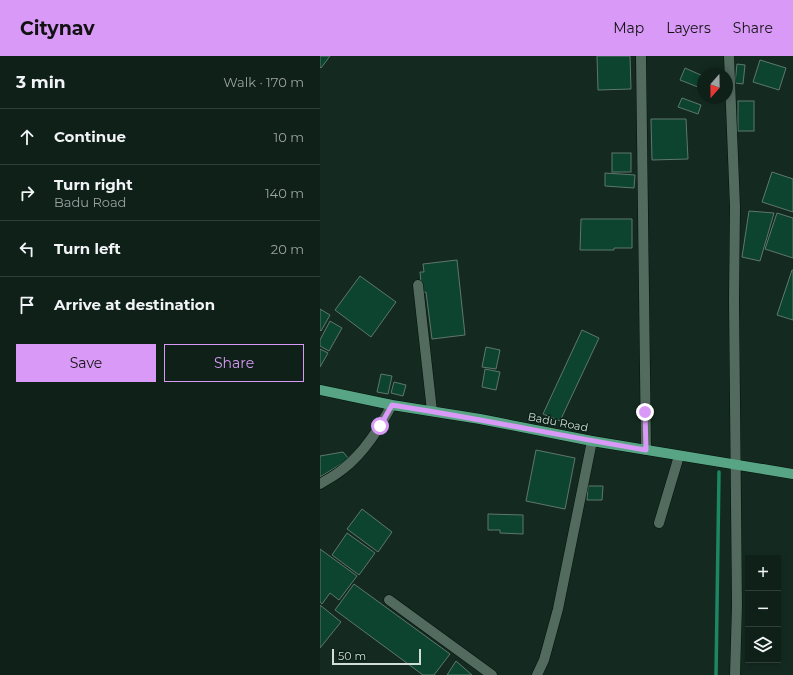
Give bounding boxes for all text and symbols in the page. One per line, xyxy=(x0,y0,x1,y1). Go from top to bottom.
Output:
text: Citynav xyxy=(20,17,95,40)
text: Map xyxy=(613,19,644,37)
text: Layers xyxy=(666,19,711,37)
text: Share xyxy=(733,19,773,37)
north arrow xyxy=(697,68,733,104)
text: 3 min xyxy=(16,72,66,92)
text: Walk · 170 m xyxy=(223,74,304,90)
icon: ahead xyxy=(16,126,38,148)
text: Continue xyxy=(54,127,126,146)
text: 10 m xyxy=(274,129,304,145)
text: Turn right xyxy=(54,175,133,194)
icon: right xyxy=(16,182,38,204)
text: 140 m xyxy=(265,185,304,201)
text: Badu Road xyxy=(54,194,126,210)
icon: left xyxy=(16,238,38,260)
text: Turn left xyxy=(54,239,121,258)
text: 20 m xyxy=(271,241,304,257)
icon: arrive xyxy=(16,294,38,316)
text: Arrive at destination xyxy=(54,295,215,314)
button: Save xyxy=(16,344,156,382)
button: Share xyxy=(164,344,304,382)
route end xyxy=(636,403,654,421)
street label: Badu Road xyxy=(527,409,589,435)
route start xyxy=(371,417,389,435)
map controls xyxy=(745,555,781,663)
button: + xyxy=(745,555,781,591)
button: − xyxy=(745,591,781,627)
button: layers xyxy=(745,627,781,663)
scale bar xyxy=(332,647,421,666)
text: 50 m xyxy=(338,649,366,663)

